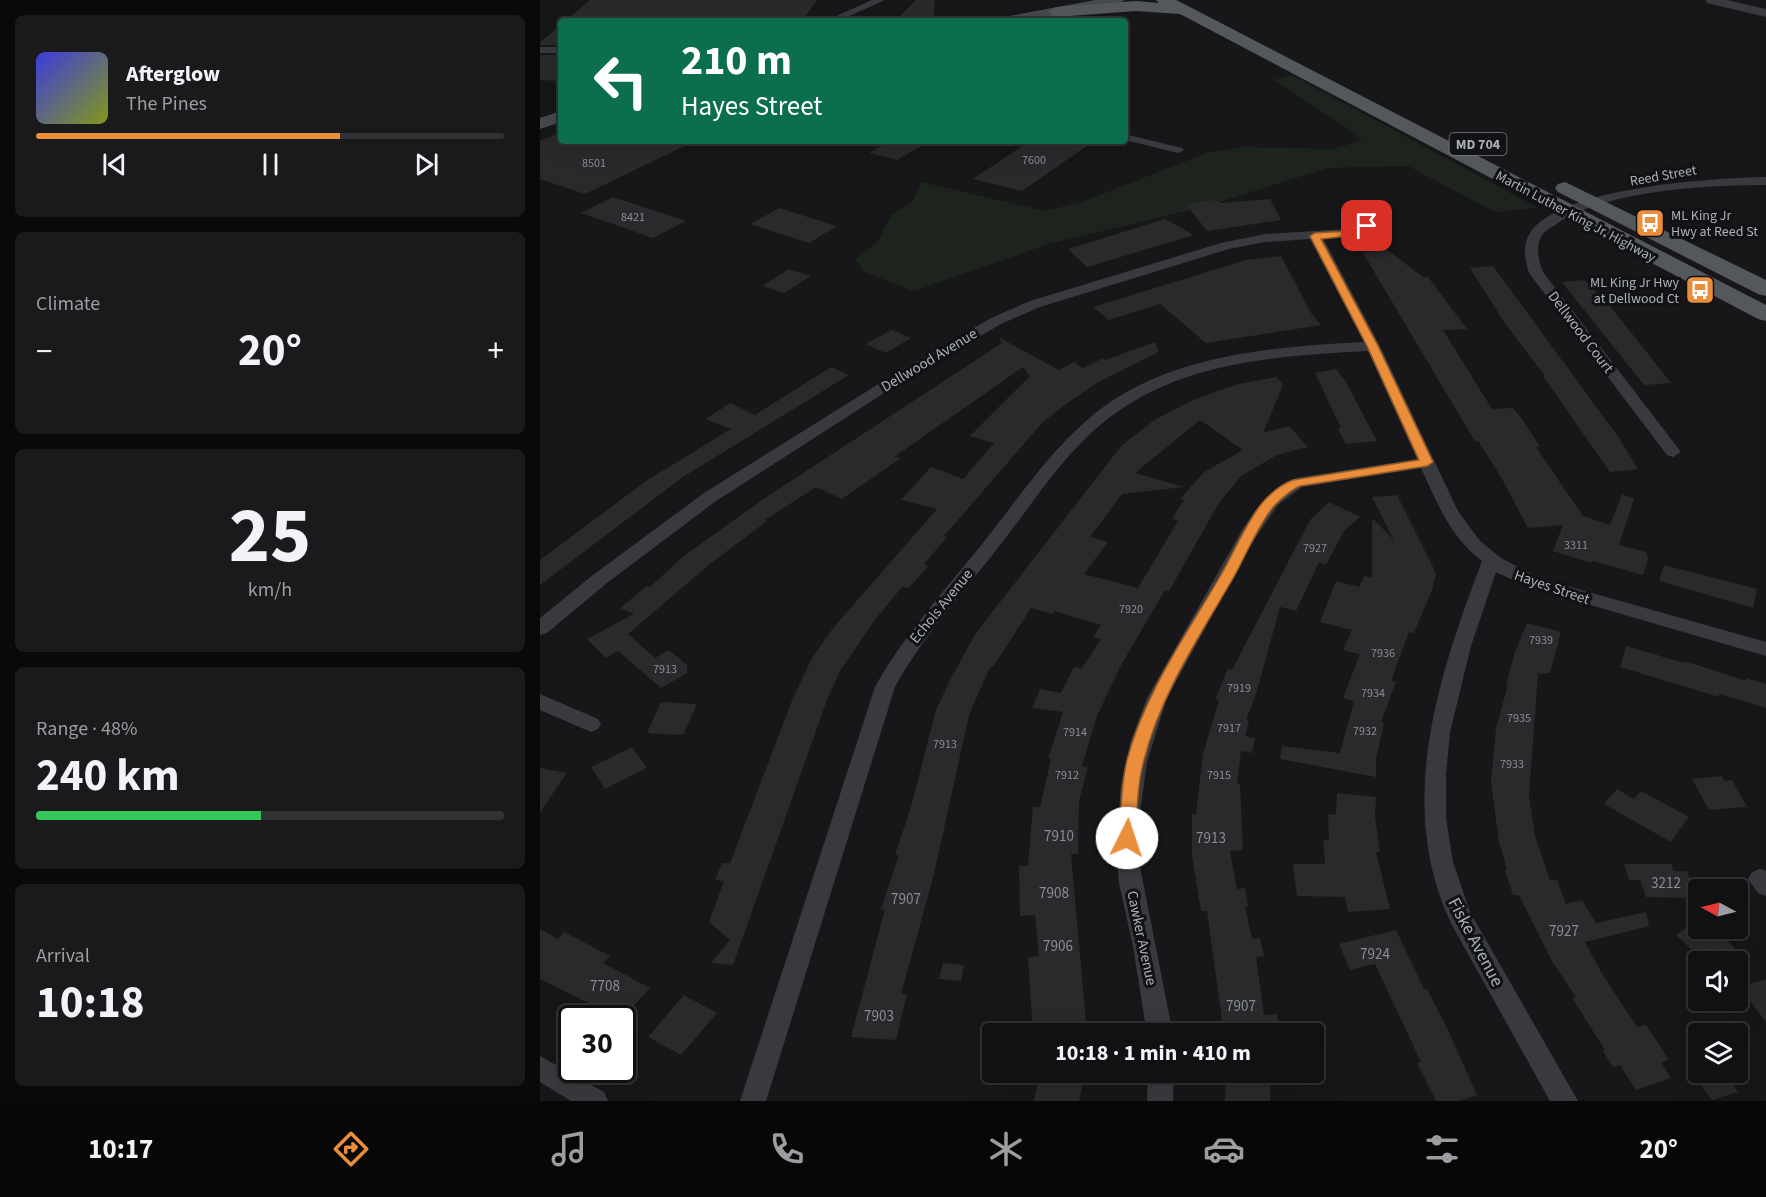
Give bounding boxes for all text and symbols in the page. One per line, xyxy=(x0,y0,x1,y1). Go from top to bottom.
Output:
text: 210 m xyxy=(681,31,792,91)
icon: left xyxy=(582,42,660,120)
text: Afterglow xyxy=(126,58,220,90)
text: Hayes Street xyxy=(681,87,822,126)
text: The Pines xyxy=(126,90,207,118)
road number: MD 704 xyxy=(1450,133,1506,155)
icon: previous xyxy=(98,148,131,181)
icon: pause xyxy=(254,148,287,181)
icon: next xyxy=(410,148,443,181)
house number: 7600 xyxy=(1022,152,1046,169)
house number: 8501 xyxy=(582,155,606,172)
street label: Reed Street xyxy=(1628,160,1698,192)
street label: Martin Luther King Jr. Highway xyxy=(1492,166,1660,268)
pin xyxy=(1341,200,1392,251)
place label: ML King Jr Hwy at Reed St xyxy=(1671,206,1758,242)
bus stop icon: ML King Jr Hwy at Reed St xyxy=(1634,207,1666,239)
house number: 8421 xyxy=(621,209,645,226)
icon: arrive xyxy=(1350,209,1383,242)
place label: ML King Jr Hwy at Dellwood Ct xyxy=(1590,273,1679,309)
bus stop icon: ML King Jr Hwy at Dellwood Ct xyxy=(1684,274,1716,306)
street label: Dellwood Court xyxy=(1543,287,1618,378)
text: Climate xyxy=(36,290,100,318)
text: 20° xyxy=(238,319,302,383)
street label: Dellwood Avenue xyxy=(877,323,981,397)
text: − xyxy=(36,328,52,375)
text: + xyxy=(488,328,504,375)
text: 25 xyxy=(229,481,311,592)
house number: 3311 xyxy=(1564,537,1588,554)
house number: 7927 xyxy=(1303,540,1327,557)
street label: Echols Avenue xyxy=(905,565,978,648)
street label: Hayes Street xyxy=(1511,565,1592,610)
text: km/h xyxy=(248,576,292,604)
house number: 7920 xyxy=(1119,601,1143,618)
house number: 7939 xyxy=(1529,632,1553,649)
house number: 7936 xyxy=(1371,645,1395,662)
house number: 7913 xyxy=(653,661,677,678)
house number: 7919 xyxy=(1227,680,1251,697)
house number: 7934 xyxy=(1361,685,1385,702)
house number: 7935 xyxy=(1507,710,1531,727)
text: Range · 48% xyxy=(36,715,137,743)
house number: 7917 xyxy=(1217,720,1241,737)
house number: 7932 xyxy=(1353,723,1377,740)
house number: 7914 xyxy=(1063,724,1087,741)
house number: 7913 xyxy=(933,736,957,753)
text: 240 km xyxy=(36,744,180,808)
house number: 7933 xyxy=(1500,756,1524,773)
house number: 7912 xyxy=(1055,767,1079,784)
house number: 7915 xyxy=(1207,767,1231,784)
position arrow xyxy=(1095,806,1159,870)
house number: 7910 xyxy=(1044,826,1074,847)
house number: 7913 xyxy=(1196,828,1226,849)
house number: 3212 xyxy=(1651,873,1681,894)
north arrow xyxy=(1688,879,1748,939)
map controls xyxy=(1688,879,1748,1083)
house number: 7908 xyxy=(1039,883,1069,904)
house number: 7907 xyxy=(891,889,921,910)
street label: Cawker Avenue xyxy=(1121,889,1162,987)
street label: Fiske Avenue xyxy=(1442,893,1510,991)
house number: 7927 xyxy=(1549,921,1579,942)
house number: 7906 xyxy=(1043,936,1073,957)
text: Arrival xyxy=(36,942,90,970)
house number: 7924 xyxy=(1360,944,1390,965)
button: sound xyxy=(1688,951,1748,1011)
text: 10:18 xyxy=(36,971,145,1035)
house number: 7708 xyxy=(590,976,620,997)
house number: 7907 xyxy=(1226,996,1256,1017)
speed limit sign: 30 xyxy=(558,1005,636,1083)
house number: 7903 xyxy=(864,1006,894,1027)
button: layers xyxy=(1688,1023,1748,1083)
text: 10:18 · 1 min · 410 m xyxy=(1055,1037,1251,1069)
icon: directions xyxy=(330,1128,372,1170)
icon: music xyxy=(548,1128,590,1170)
icon: phone xyxy=(766,1128,808,1170)
icon: climate xyxy=(985,1128,1027,1170)
icon: car xyxy=(1203,1128,1245,1170)
icon: filters xyxy=(1421,1128,1463,1170)
text: 10:17 xyxy=(88,1130,153,1169)
text: 20° xyxy=(1639,1130,1678,1169)

